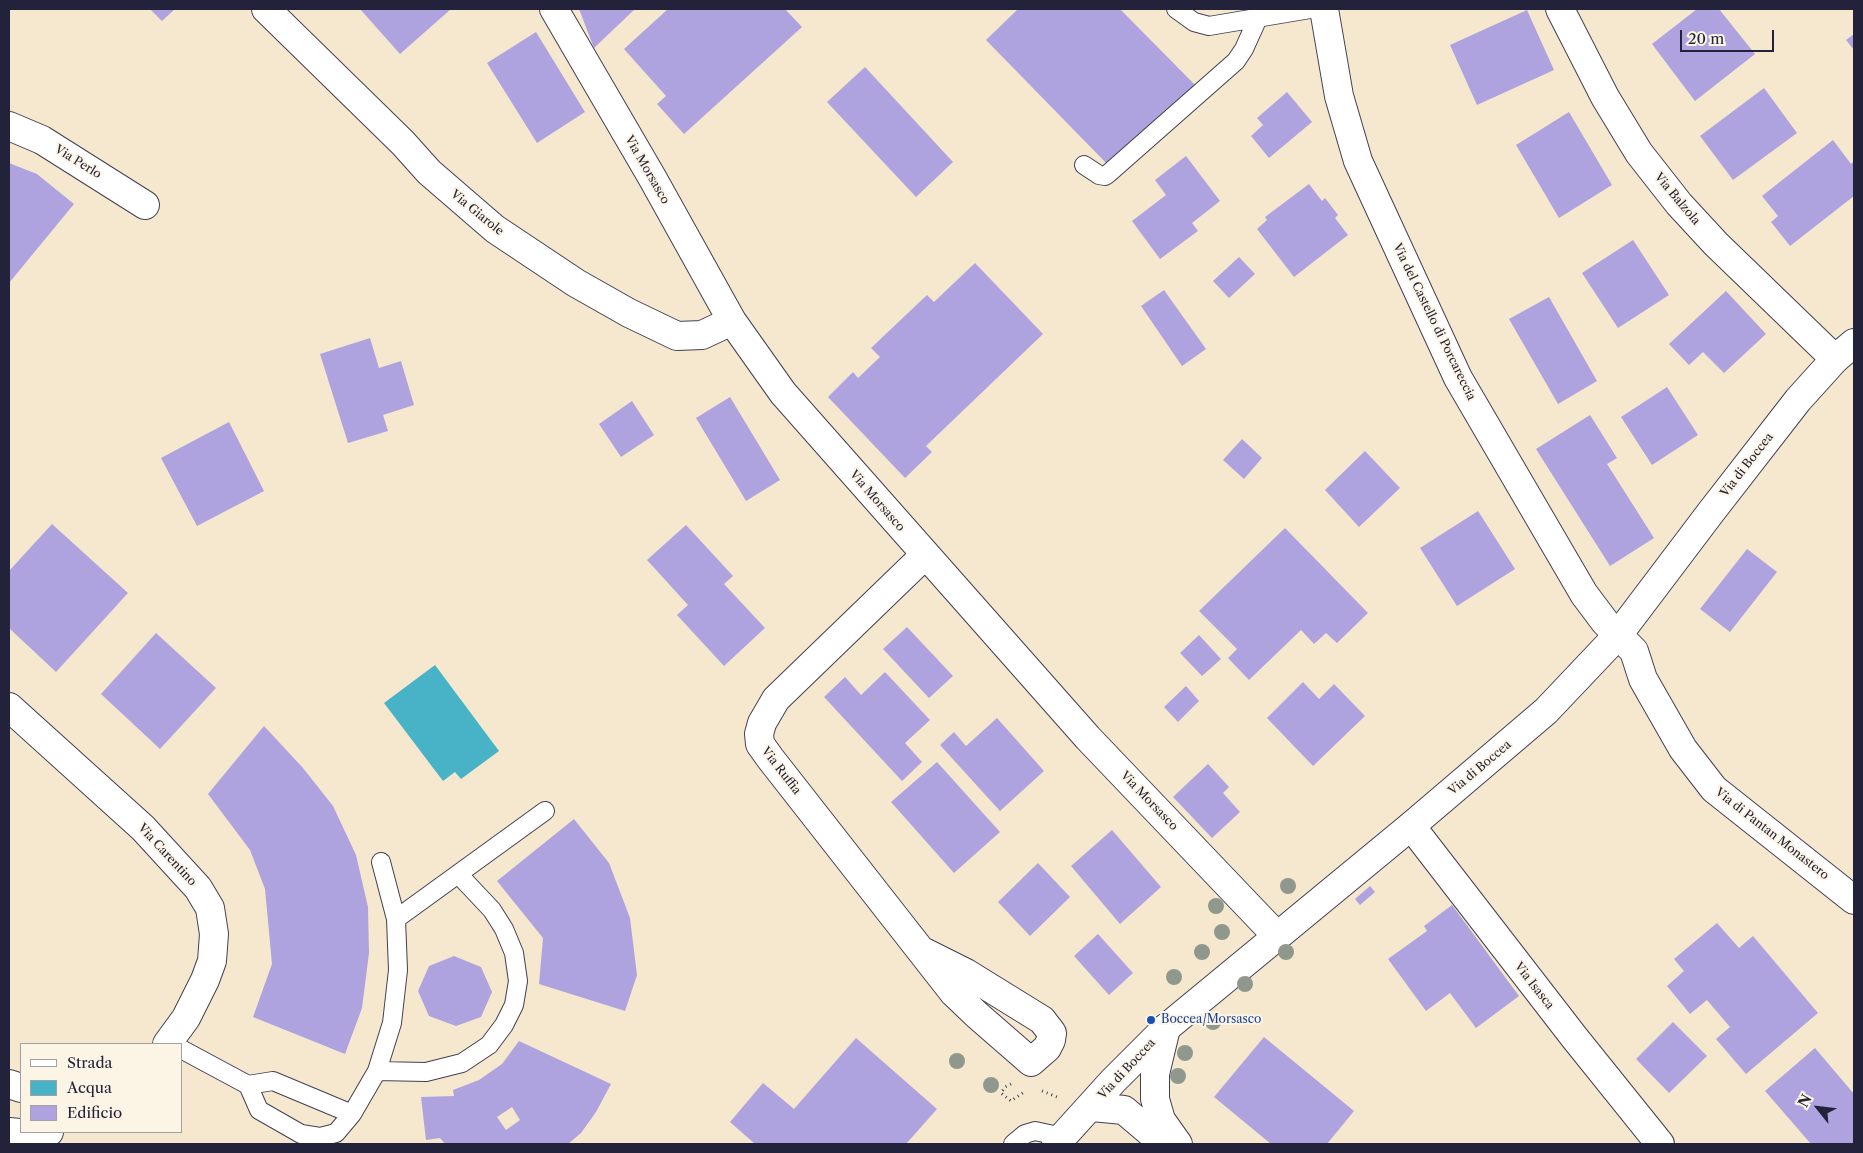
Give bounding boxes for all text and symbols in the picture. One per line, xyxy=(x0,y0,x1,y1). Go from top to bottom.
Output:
scale bar xyxy=(1683,20,1777,52)
text: 20 m xyxy=(1688,29,1724,48)
street label: Via Morsasco xyxy=(622,133,672,207)
street label: Via Perlo xyxy=(52,142,104,182)
street label: Via Balzola xyxy=(1651,170,1703,228)
street label: Via Giarole xyxy=(448,187,506,239)
street label: Via del Castello di Porcareccia xyxy=(1390,241,1478,403)
street label: Via di Boccea xyxy=(1718,430,1776,500)
street label: Via Morsasco xyxy=(846,467,908,535)
street label: Via di Boccea xyxy=(1446,738,1514,798)
street label: Via Ruffia xyxy=(758,745,804,797)
street label: Via Morsasco xyxy=(1117,768,1181,834)
street label: Via di Pantan Monastero xyxy=(1712,785,1832,883)
street label: Via Carentino xyxy=(135,821,199,889)
street label: Via Isasca xyxy=(1511,960,1557,1012)
place label: Boccea/Morsasco xyxy=(1161,1013,1261,1027)
marker: Boccea/Morsasco xyxy=(1145,1014,1157,1026)
street label: Via di Boccea xyxy=(1095,1036,1159,1102)
legend xyxy=(20,1043,182,1133)
text: Strada xyxy=(67,1053,113,1072)
text: Acqua xyxy=(67,1078,112,1097)
north arrow xyxy=(1793,1083,1843,1133)
text: N xyxy=(1794,1091,1816,1110)
text: Edificio xyxy=(67,1103,122,1122)

